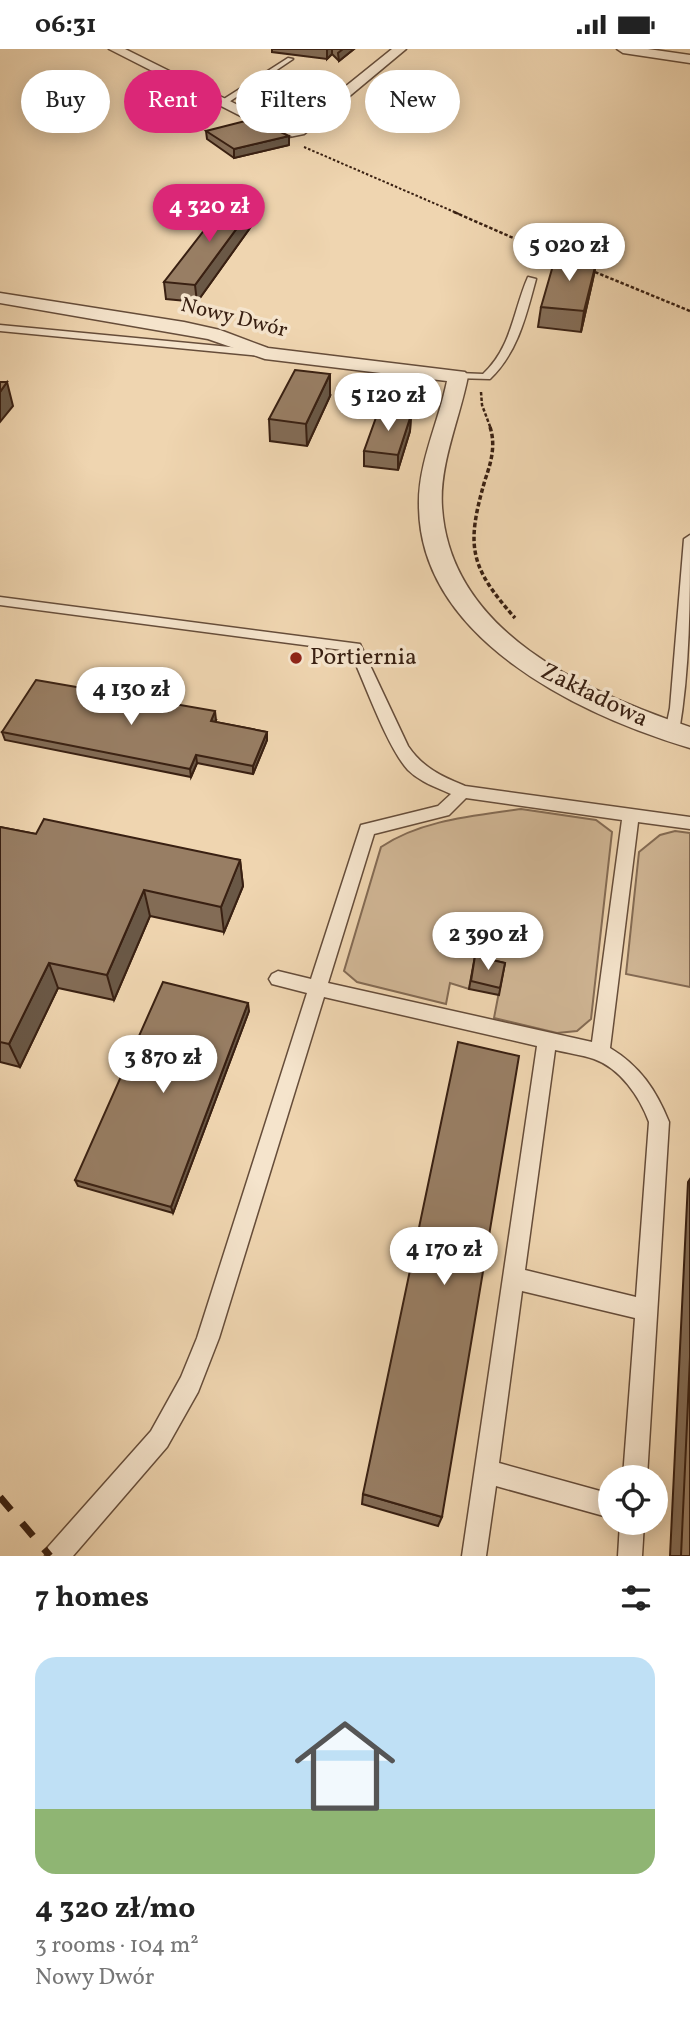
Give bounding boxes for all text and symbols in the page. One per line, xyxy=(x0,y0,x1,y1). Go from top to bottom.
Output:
text: 06:31 xyxy=(35,7,97,43)
chip: Buy xyxy=(21,70,110,133)
chip: Rent xyxy=(124,70,222,133)
chip: Filters xyxy=(236,70,351,133)
chip: New xyxy=(365,70,460,133)
pin: 4 320 zł xyxy=(137,185,281,244)
text: 4 320 zł xyxy=(169,191,249,223)
pin: 5 020 zł xyxy=(497,223,641,283)
text: 5 020 zł xyxy=(529,230,609,262)
street label: Nowy Dwór xyxy=(178,291,291,345)
pin: 5 120 zł xyxy=(316,373,460,433)
text: 5 120 zł xyxy=(350,380,426,412)
place label: Portiernia xyxy=(310,641,417,675)
marker: Portiernia xyxy=(288,650,304,666)
street label: Zakładowa xyxy=(534,655,654,737)
pin: 4 130 zł xyxy=(59,667,203,727)
text: 4 130 zł xyxy=(92,674,170,706)
pin: 2 390 zł xyxy=(416,913,560,972)
text: 2 390 zł xyxy=(448,919,528,951)
pin: 3 870 zł xyxy=(91,1035,235,1095)
text: 3 870 zł xyxy=(124,1042,202,1074)
pin: 4 170 zł xyxy=(372,1227,516,1287)
text: 4 170 zł xyxy=(406,1234,482,1266)
map controls xyxy=(598,1465,668,1535)
button: locate xyxy=(598,1465,668,1535)
text: 7 homes xyxy=(35,1577,149,1619)
icon: filters xyxy=(617,1579,655,1617)
icon: home xyxy=(282,1703,408,1829)
text: 4 320 zł/mo xyxy=(35,1888,195,1930)
text: 3 rooms · 104 m² xyxy=(35,1930,199,1962)
text: Nowy Dwór xyxy=(35,1962,154,1994)

